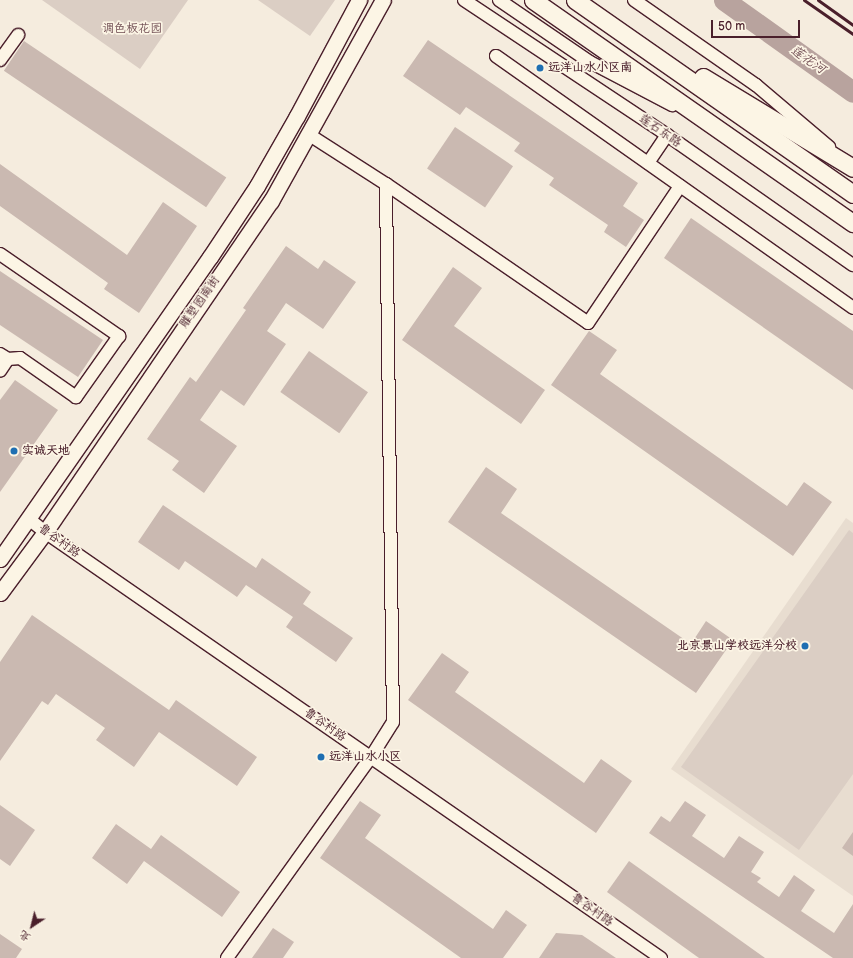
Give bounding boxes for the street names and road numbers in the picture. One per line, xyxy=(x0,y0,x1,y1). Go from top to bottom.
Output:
street label: 莲石东路 xyxy=(636,112,684,150)
street label: 雕塑园南街 xyxy=(177,273,223,331)
street label: 鲁谷村路 xyxy=(35,521,83,561)
street label: 鲁谷村路 xyxy=(301,705,349,745)
street label: 鲁谷村路 xyxy=(568,890,616,930)

